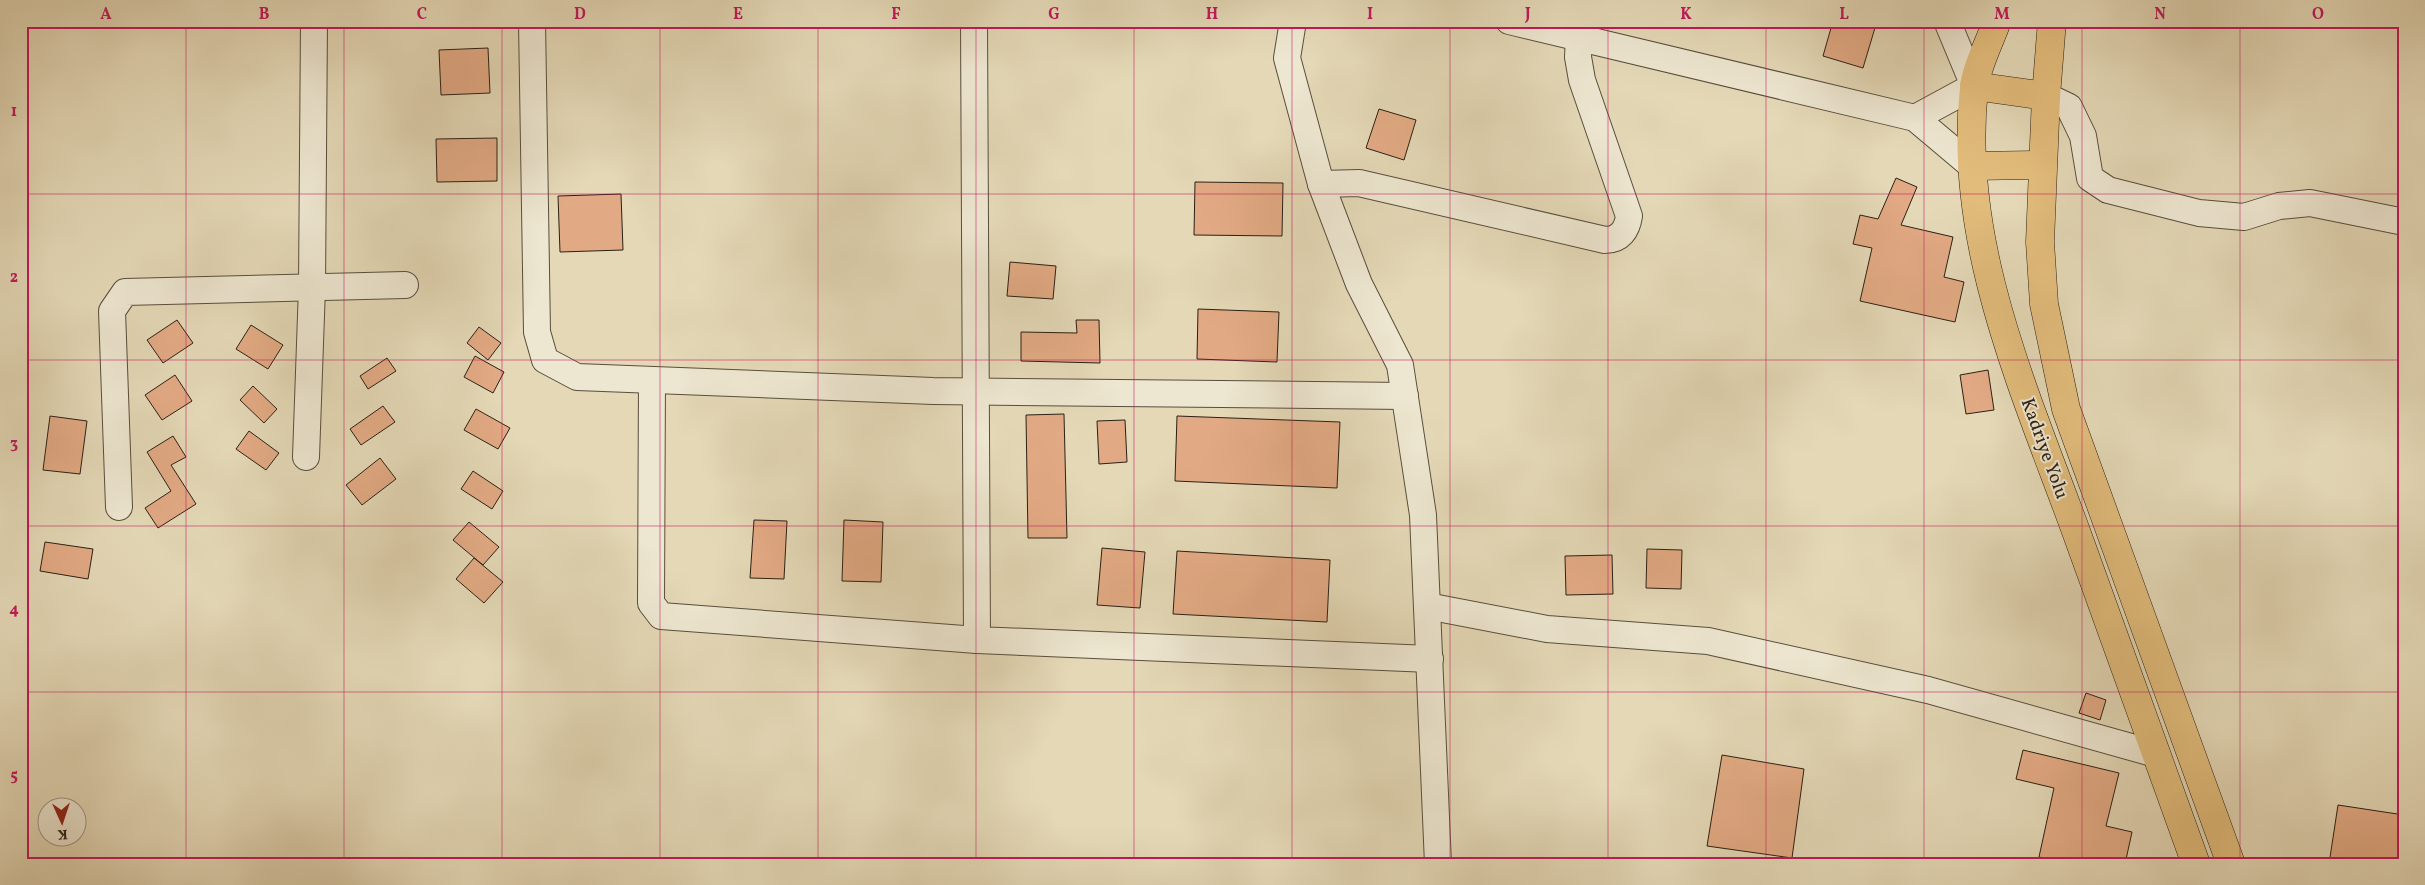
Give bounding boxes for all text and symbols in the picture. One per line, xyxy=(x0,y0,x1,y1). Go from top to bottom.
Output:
text: A xyxy=(100,4,112,26)
text: B xyxy=(259,4,270,26)
text: C xyxy=(417,4,427,26)
text: D xyxy=(574,4,586,26)
text: E xyxy=(733,4,743,26)
text: F xyxy=(891,4,901,26)
text: G xyxy=(1048,4,1060,26)
text: H xyxy=(1206,4,1218,26)
text: I xyxy=(1367,4,1373,26)
text: J xyxy=(1524,4,1531,26)
text: K xyxy=(1680,4,1692,26)
text: L xyxy=(1839,4,1849,26)
text: M xyxy=(1994,4,2010,26)
text: N xyxy=(2154,4,2166,26)
text: O xyxy=(2312,4,2324,26)
text: 1 xyxy=(11,101,17,123)
text: 2 xyxy=(10,267,18,289)
street label: Kadriye Yolu xyxy=(2014,395,2074,503)
text: 3 xyxy=(10,433,18,455)
text: 4 xyxy=(9,599,19,621)
text: 5 xyxy=(10,765,18,787)
north arrow xyxy=(38,798,88,848)
text: K xyxy=(57,824,68,843)

